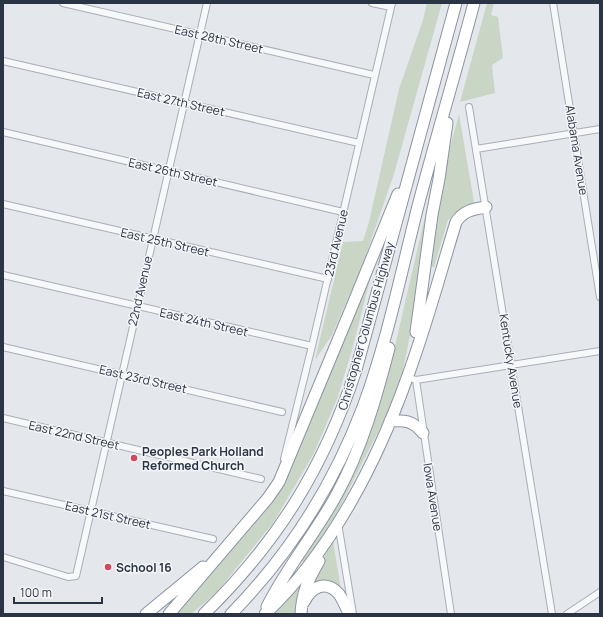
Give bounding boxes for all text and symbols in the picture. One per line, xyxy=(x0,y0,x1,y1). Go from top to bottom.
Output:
street label: East 28th Street xyxy=(173,21,265,57)
street label: East 27th Street xyxy=(136,84,227,120)
street label: Alabama Avenue xyxy=(561,104,593,196)
street label: East 26th Street xyxy=(127,153,219,191)
street label: 23rd Avenue xyxy=(320,208,352,278)
street label: East 25th Street xyxy=(119,224,211,260)
street label: Christopher Columbus Highway xyxy=(334,239,398,412)
street label: 22nd Avenue xyxy=(124,254,156,328)
street label: East 24th Street xyxy=(158,304,250,340)
street label: Kentucky Avenue xyxy=(495,313,527,409)
street label: East 23rd Street xyxy=(98,361,189,397)
street label: East 22nd Street xyxy=(27,416,121,454)
place label: Peoples Park Holland Reformed Church xyxy=(142,443,264,474)
marker: Peoples Park Holland Reformed Church xyxy=(129,453,139,463)
street label: Iowa Avenue xyxy=(419,462,447,532)
street label: East 21st Street xyxy=(64,497,153,533)
place label: School 16 xyxy=(116,559,172,576)
marker: School 16 xyxy=(103,562,113,572)
scale bar xyxy=(14,579,102,605)
text: 100 m xyxy=(20,584,52,601)

